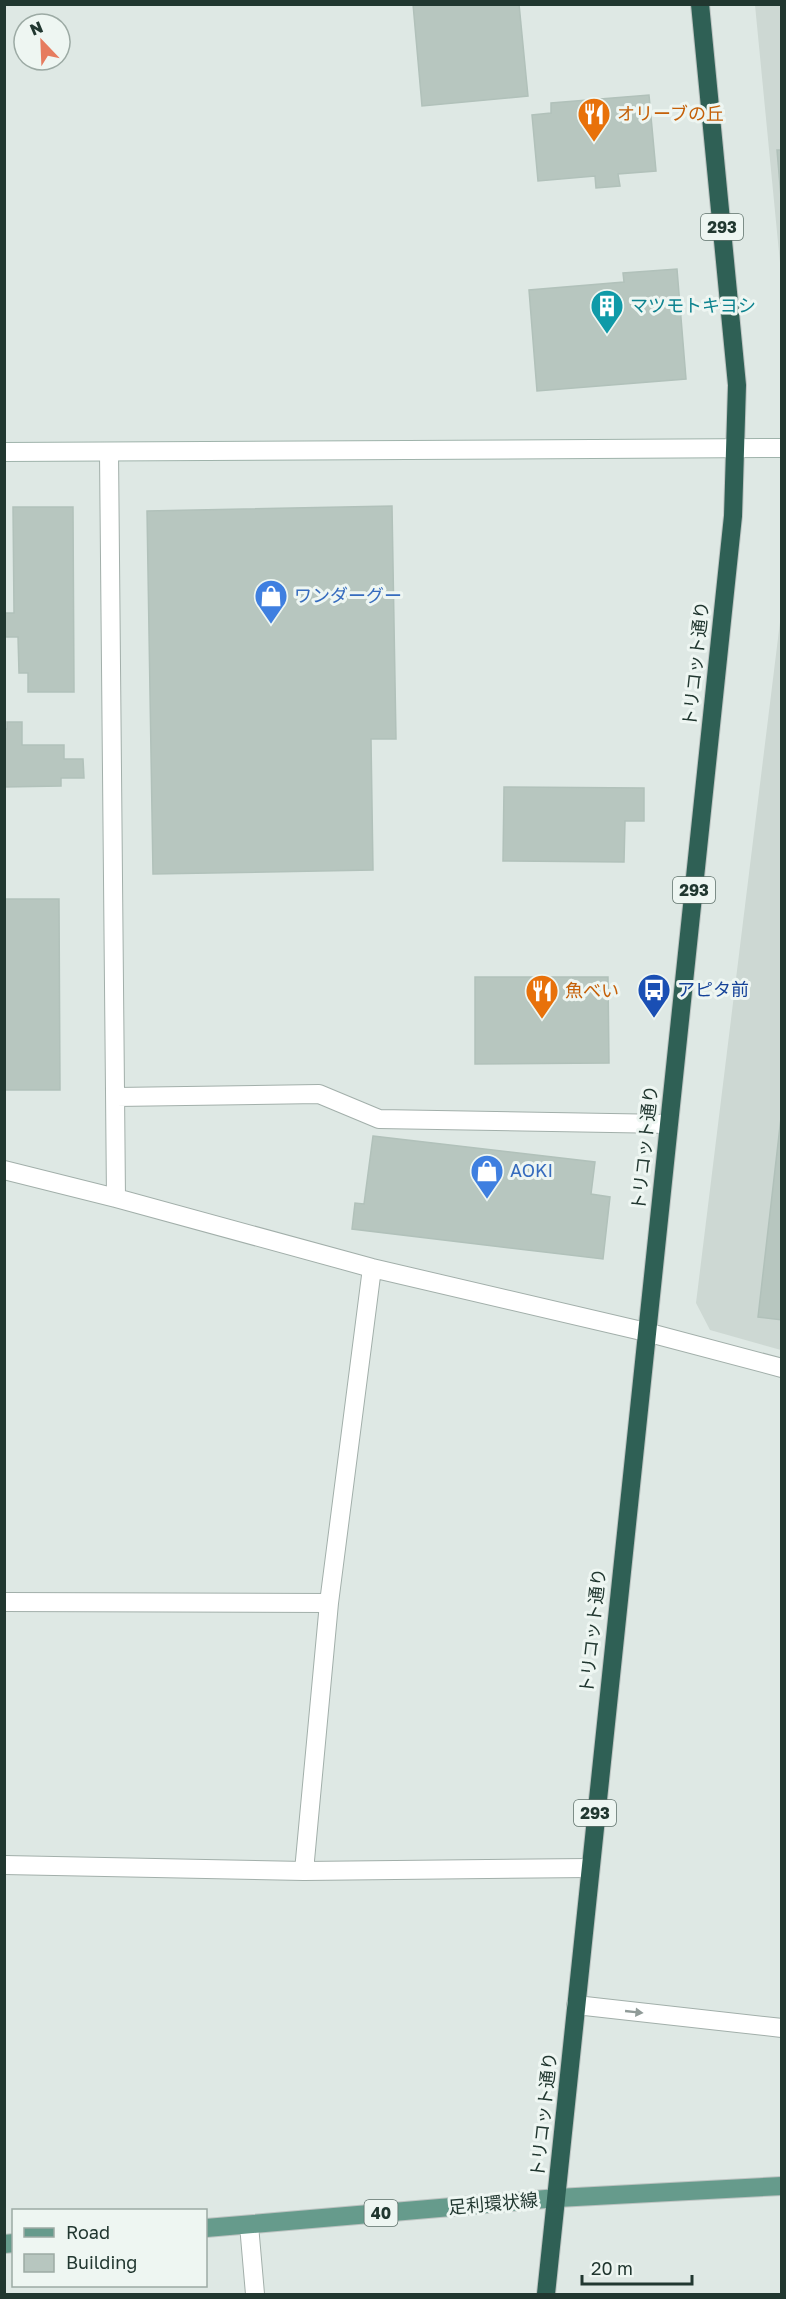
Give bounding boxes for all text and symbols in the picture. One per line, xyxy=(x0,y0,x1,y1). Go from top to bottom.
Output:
north arrow xyxy=(12,12,72,72)
text: N xyxy=(27,17,46,40)
restaurant icon: オリーブの丘 xyxy=(576,96,612,143)
place label: オリーブの丘 xyxy=(617,102,724,124)
road number: 293 xyxy=(701,214,743,240)
building icon: マツモトキヨシ xyxy=(589,288,625,335)
place label: マツモトキヨシ xyxy=(630,294,756,316)
shop icon: ワンダーグー xyxy=(253,578,289,625)
place label: ワンダーグー xyxy=(294,584,402,606)
street label: トリコット通り xyxy=(677,600,713,728)
road number: 293 xyxy=(673,877,715,903)
bus stop icon: アピタ前 xyxy=(636,972,672,1019)
restaurant icon: 魚べい xyxy=(524,973,560,1020)
place label: アピタ前 xyxy=(677,978,749,1000)
place label: 魚べい xyxy=(565,979,619,1001)
street label: トリコット通り xyxy=(626,1084,662,1212)
shop icon: AOKI xyxy=(469,1153,505,1200)
place label: AOKI xyxy=(510,1159,553,1181)
street label: トリコット通り xyxy=(574,1567,610,1695)
road number: 293 xyxy=(574,1800,616,1826)
one-way arrow xyxy=(624,2007,643,2016)
street label: トリコット通り xyxy=(525,2051,561,2179)
street label: 足利環状線 xyxy=(447,2188,539,2218)
road number: 40 xyxy=(364,2200,398,2226)
legend xyxy=(12,2209,207,2287)
text: Road xyxy=(66,2221,110,2243)
scale bar xyxy=(582,2248,692,2286)
text: Building xyxy=(66,2251,137,2273)
text: 20 m xyxy=(591,2257,633,2279)

